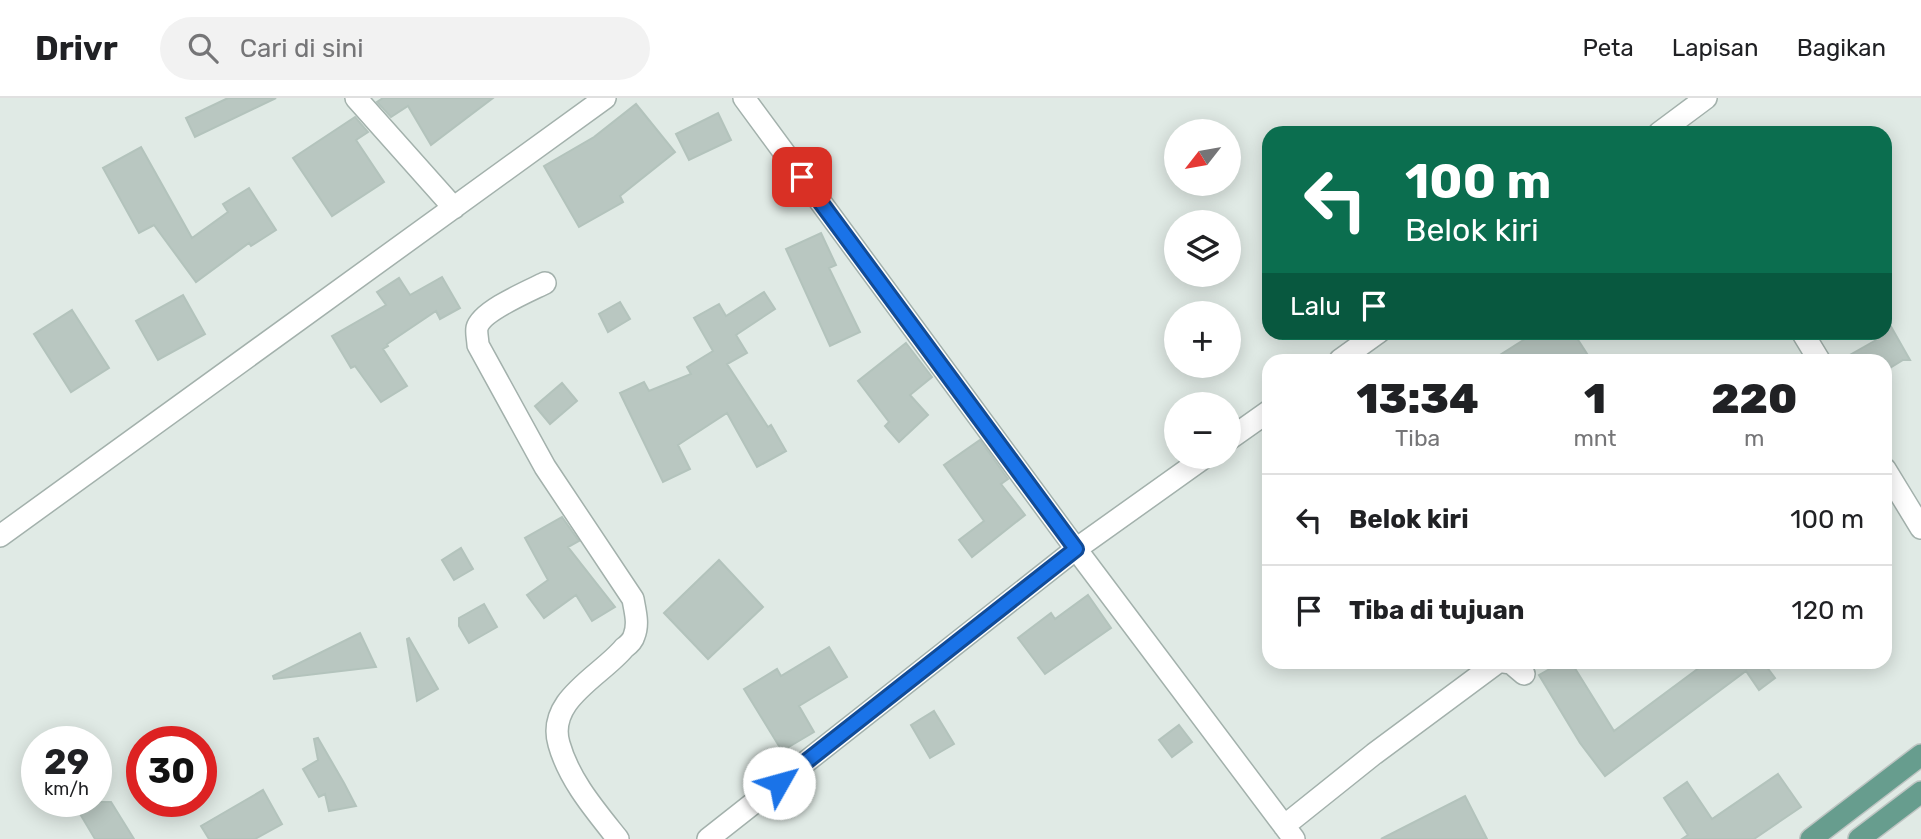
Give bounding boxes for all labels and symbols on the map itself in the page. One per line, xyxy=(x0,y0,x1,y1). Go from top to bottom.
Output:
north arrow xyxy=(1164,119,1241,196)
pin xyxy=(772,147,832,207)
speed limit sign: 30 xyxy=(126,726,217,817)
position arrow xyxy=(742,746,816,820)

